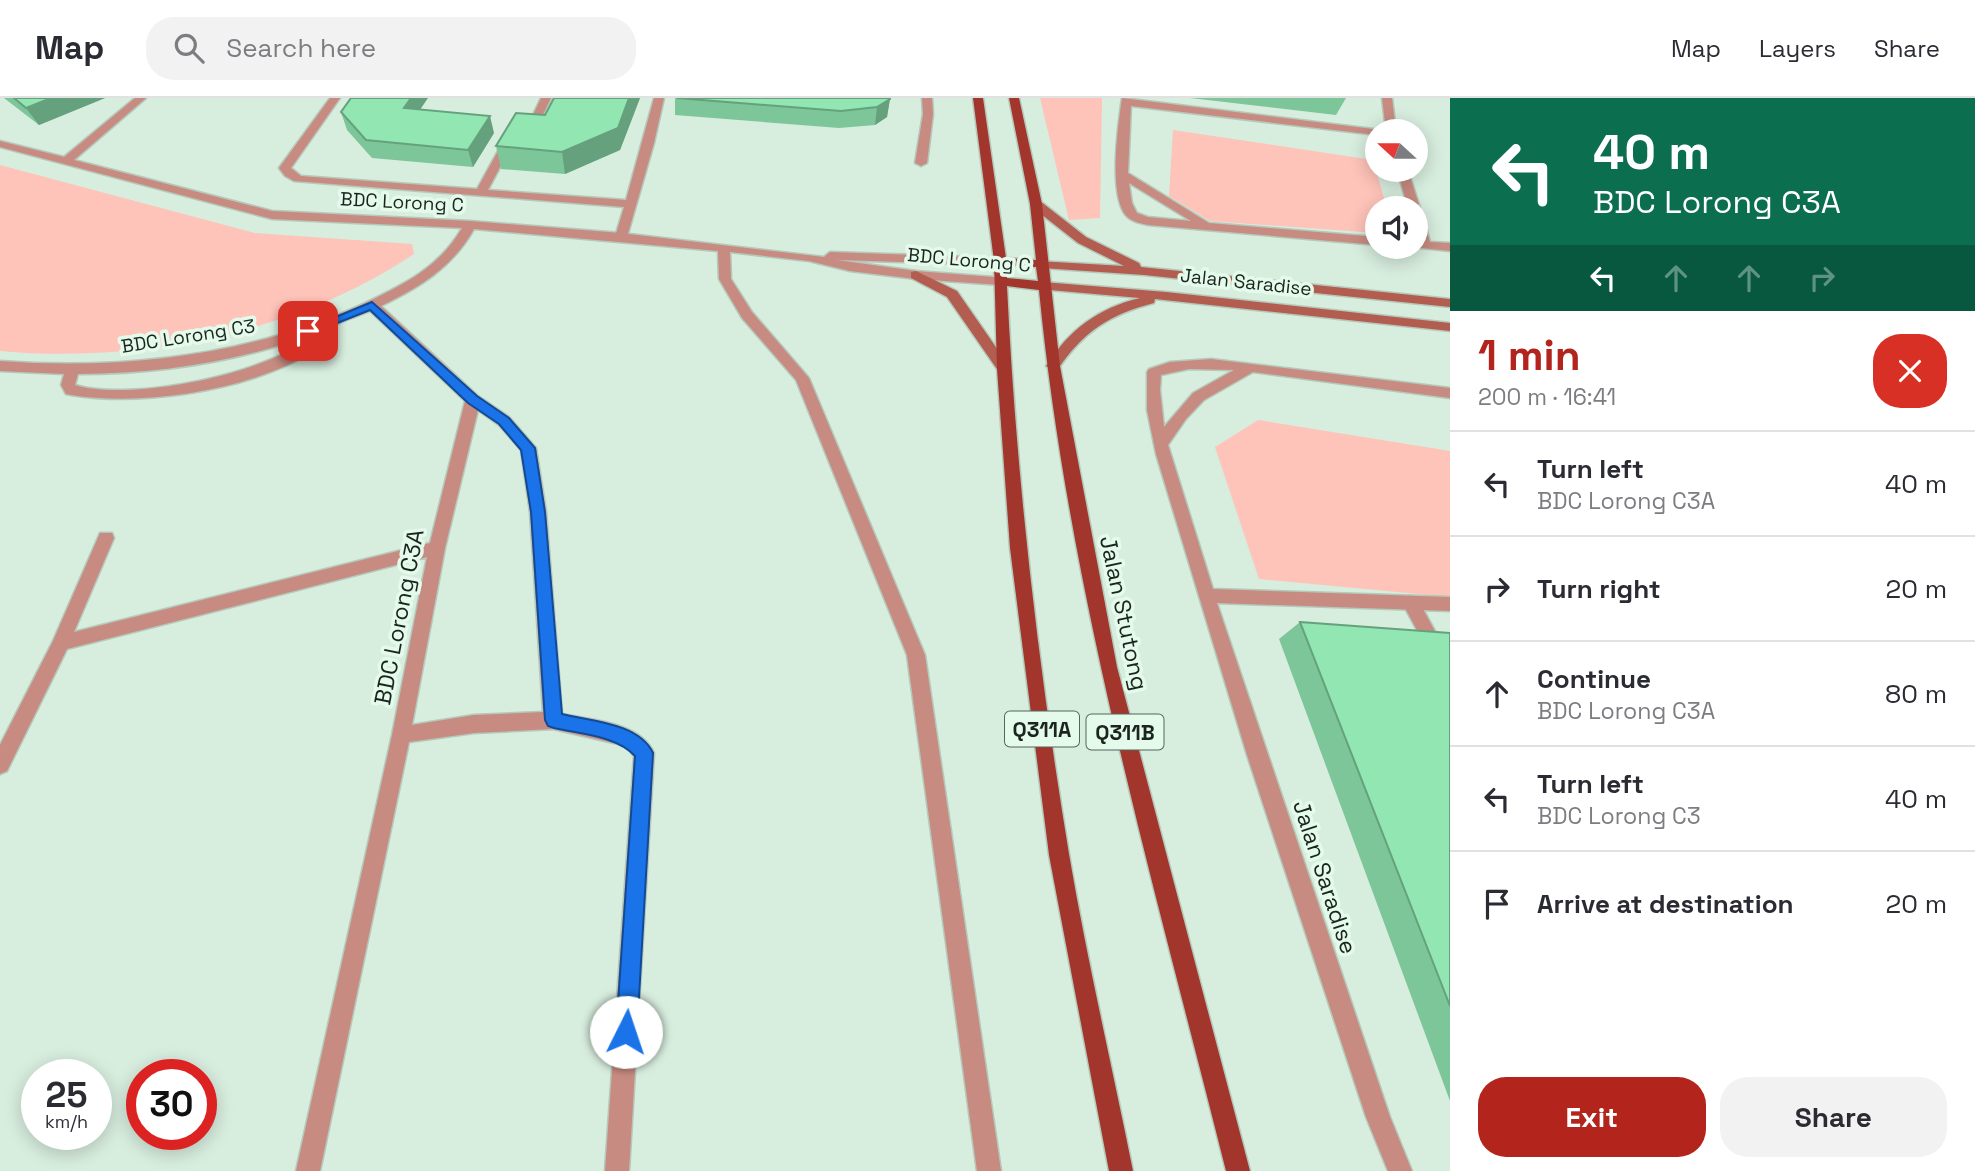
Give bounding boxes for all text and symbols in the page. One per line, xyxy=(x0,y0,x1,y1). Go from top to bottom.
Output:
search box xyxy=(146,17,636,80)
text: Map xyxy=(35,27,104,69)
icon: search xyxy=(170,29,208,67)
text: Search here xyxy=(226,31,376,65)
text: Map xyxy=(1671,33,1721,64)
text: Layers xyxy=(1759,33,1836,64)
text: Share xyxy=(1874,33,1940,64)
north arrow xyxy=(1365,119,1428,182)
map controls xyxy=(1365,119,1428,259)
text: 40 m xyxy=(1593,121,1710,183)
icon: left xyxy=(1478,126,1569,217)
text: BDC Lorong C3A xyxy=(1593,182,1841,222)
street label: BDC Lorong C xyxy=(340,186,464,218)
button: sound xyxy=(1365,196,1428,259)
street label: BDC Lorong C xyxy=(906,242,1032,278)
icon: left xyxy=(1584,259,1622,297)
icon: ahead xyxy=(1657,259,1695,297)
icon: ahead xyxy=(1730,259,1768,297)
icon: right xyxy=(1803,259,1841,297)
street label: Jalan Saradise xyxy=(1179,263,1313,301)
pin xyxy=(278,301,338,361)
icon: arrive xyxy=(289,312,327,350)
street label: BDC Lorong C3 xyxy=(119,313,257,359)
text: 1 min xyxy=(1478,329,1581,382)
button: close xyxy=(1873,334,1947,408)
text: 200 m · 16:41 xyxy=(1478,382,1616,412)
text: Turn left xyxy=(1537,452,1644,486)
icon: left xyxy=(1478,465,1516,503)
text: 40 m xyxy=(1885,467,1947,501)
text: BDC Lorong C3A xyxy=(1537,486,1715,516)
street label: BDC Lorong C3A xyxy=(367,527,431,707)
street label: Jalan Stutong xyxy=(1093,533,1155,693)
icon: right xyxy=(1478,570,1516,608)
text: Turn right xyxy=(1537,572,1661,606)
text: 20 m xyxy=(1886,572,1947,606)
text: Continue xyxy=(1537,662,1651,696)
icon: ahead xyxy=(1478,675,1516,713)
text: 80 m xyxy=(1885,677,1947,711)
text: BDC Lorong C3A xyxy=(1537,696,1715,726)
road number: Q311A xyxy=(1005,712,1079,746)
road number: Q311B xyxy=(1086,714,1164,750)
text: Turn left xyxy=(1537,767,1644,801)
icon: left xyxy=(1478,780,1516,818)
text: 40 m xyxy=(1885,782,1947,816)
street label: Jalan Saradise xyxy=(1286,796,1364,958)
text: BDC Lorong C3 xyxy=(1537,801,1701,831)
icon: arrive xyxy=(1478,885,1516,923)
text: Arrive at destination xyxy=(1537,887,1794,921)
text: 20 m xyxy=(1886,887,1947,921)
position arrow xyxy=(589,995,663,1069)
speed limit sign: 30 xyxy=(126,1059,217,1150)
text: 25 xyxy=(46,1073,87,1117)
button: Exit xyxy=(1478,1077,1706,1157)
button: Share xyxy=(1720,1077,1947,1157)
text: km/h xyxy=(45,1110,88,1133)

